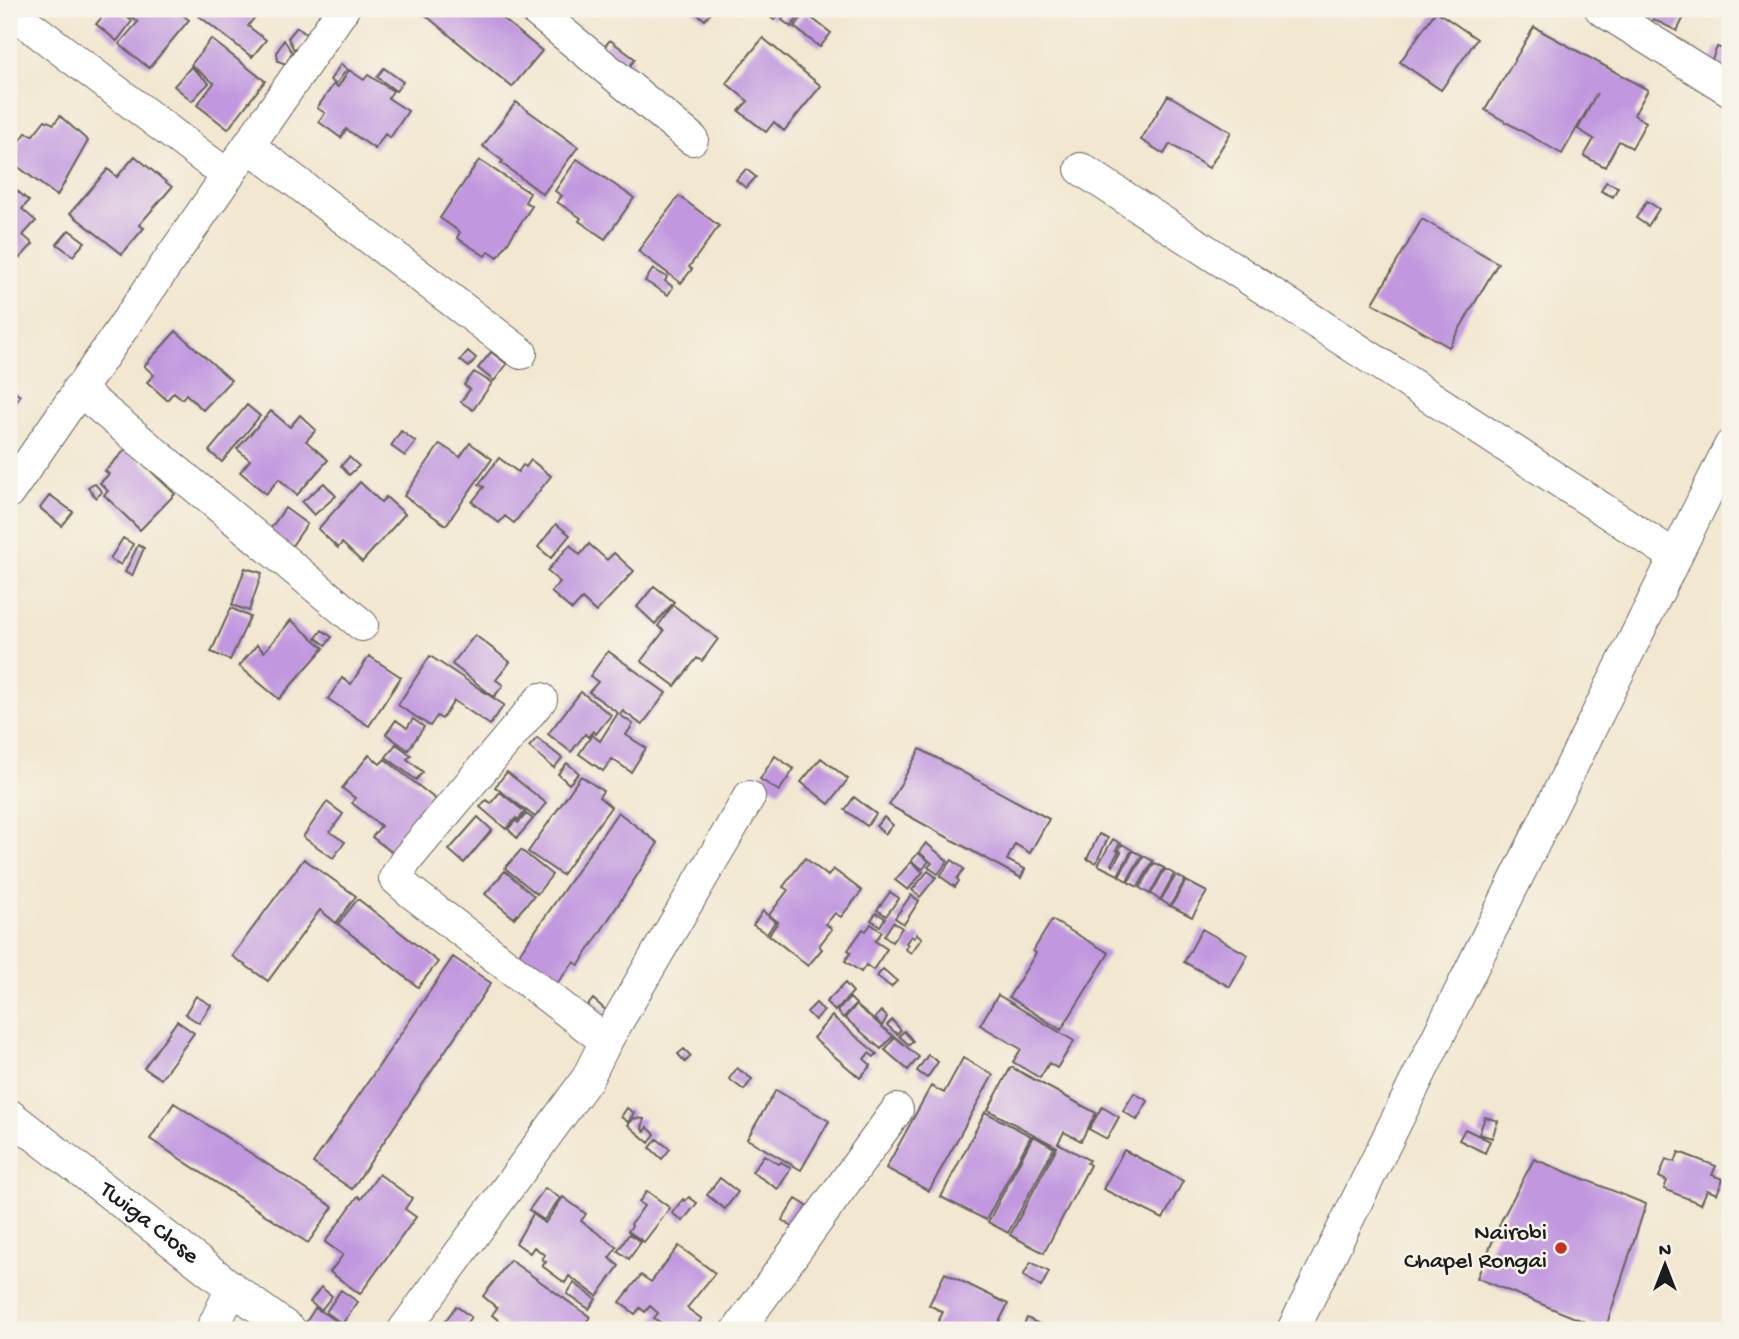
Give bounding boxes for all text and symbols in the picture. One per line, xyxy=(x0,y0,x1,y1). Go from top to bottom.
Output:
street label: Twiga Close xyxy=(92,1175,205,1271)
place label: Nairobi Chapel Rongai xyxy=(1404,1220,1547,1277)
north arrow xyxy=(1630,1230,1700,1300)
marker: Nairobi Chapel Rongai xyxy=(1553,1240,1569,1256)
text: N xyxy=(1659,1240,1671,1263)

